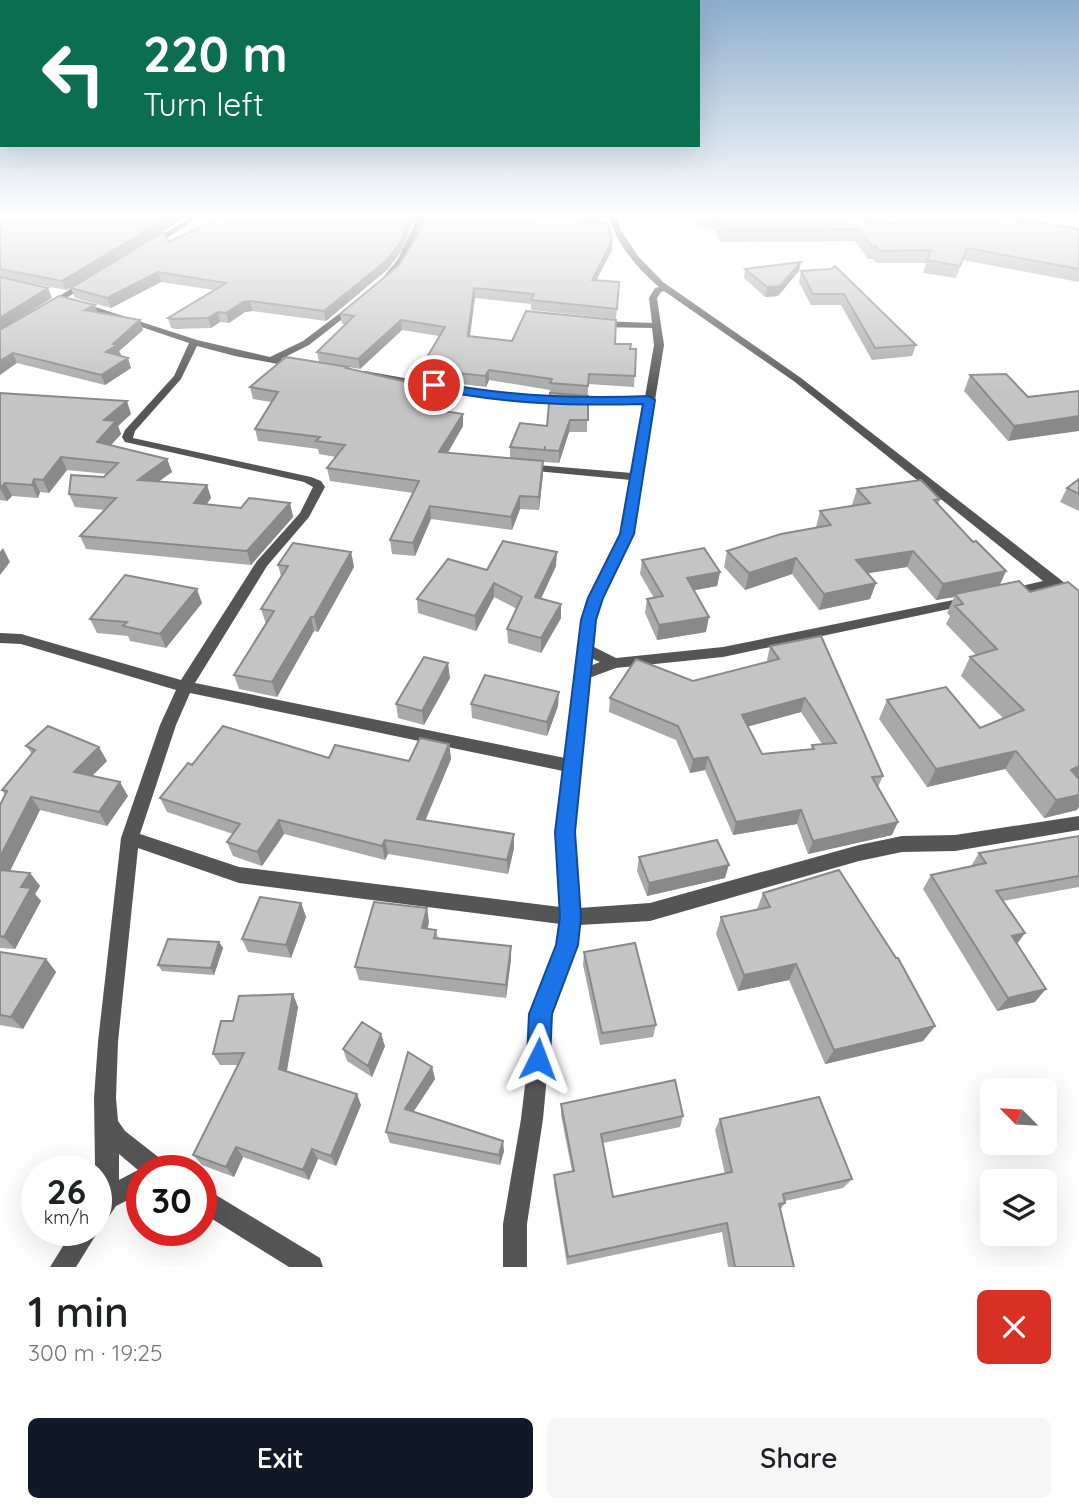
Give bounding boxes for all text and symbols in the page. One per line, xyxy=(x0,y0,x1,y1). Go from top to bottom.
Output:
text: 220 m xyxy=(143,23,288,84)
icon: left xyxy=(28,28,119,119)
text: Turn left xyxy=(143,84,264,124)
pin xyxy=(404,355,464,415)
icon: arrive xyxy=(415,366,453,404)
position arrow xyxy=(501,1022,575,1096)
north arrow xyxy=(980,1078,1057,1155)
map controls xyxy=(980,1078,1057,1246)
speed limit sign: 30 xyxy=(126,1155,217,1246)
text: 26 xyxy=(47,1169,86,1213)
button: layers xyxy=(980,1169,1057,1246)
text: km/h xyxy=(44,1206,89,1229)
text: 1 min xyxy=(28,1285,129,1338)
button: close xyxy=(977,1290,1051,1364)
text: 300 m · 19:25 xyxy=(28,1338,163,1367)
button: Exit xyxy=(28,1418,533,1498)
button: Share xyxy=(547,1418,1051,1498)

